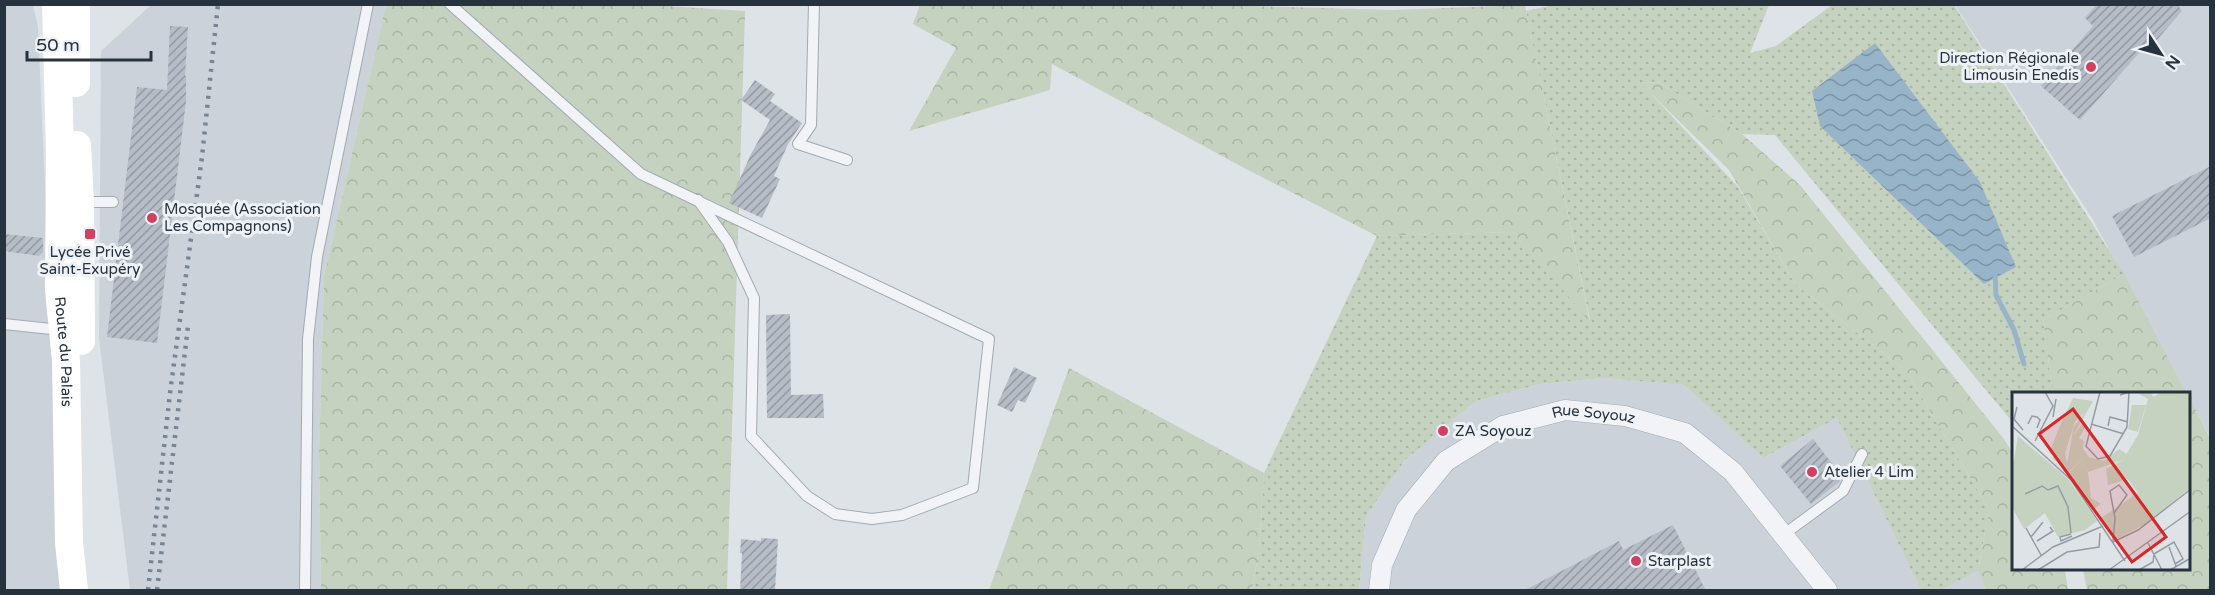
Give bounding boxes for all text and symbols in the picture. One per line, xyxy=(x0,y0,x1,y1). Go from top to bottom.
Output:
scale bar xyxy=(27,24,152,62)
north arrow xyxy=(2131,24,2191,84)
text: 50 m xyxy=(36,34,80,56)
place label: Direction Régionale Limousin Enedis xyxy=(1939,49,2079,84)
text: N xyxy=(2160,51,2184,73)
marker: Direction Régionale Limousin Enedis xyxy=(2084,60,2098,74)
place label: Mosquée (Association Les Compagnons) xyxy=(164,200,321,235)
marker: Mosquée (Association Les Compagnons) xyxy=(145,211,159,225)
marker: Lycée Privé Saint-Exupéry xyxy=(83,227,97,241)
place label: Lycée Privé Saint-Exupéry xyxy=(40,243,140,278)
street label: Route du Palais xyxy=(51,296,76,407)
inset map xyxy=(2012,392,2191,571)
street label: Rue Soyouz xyxy=(1550,401,1637,428)
place label: ZA Soyouz xyxy=(1455,422,1532,440)
marker: ZA Soyouz xyxy=(1436,424,1450,438)
place label: Atelier 4 Lim xyxy=(1824,463,1914,481)
marker: Atelier 4 Lim xyxy=(1805,465,1819,479)
place label: Starplast xyxy=(1648,552,1712,570)
marker: Starplast xyxy=(1629,554,1643,568)

